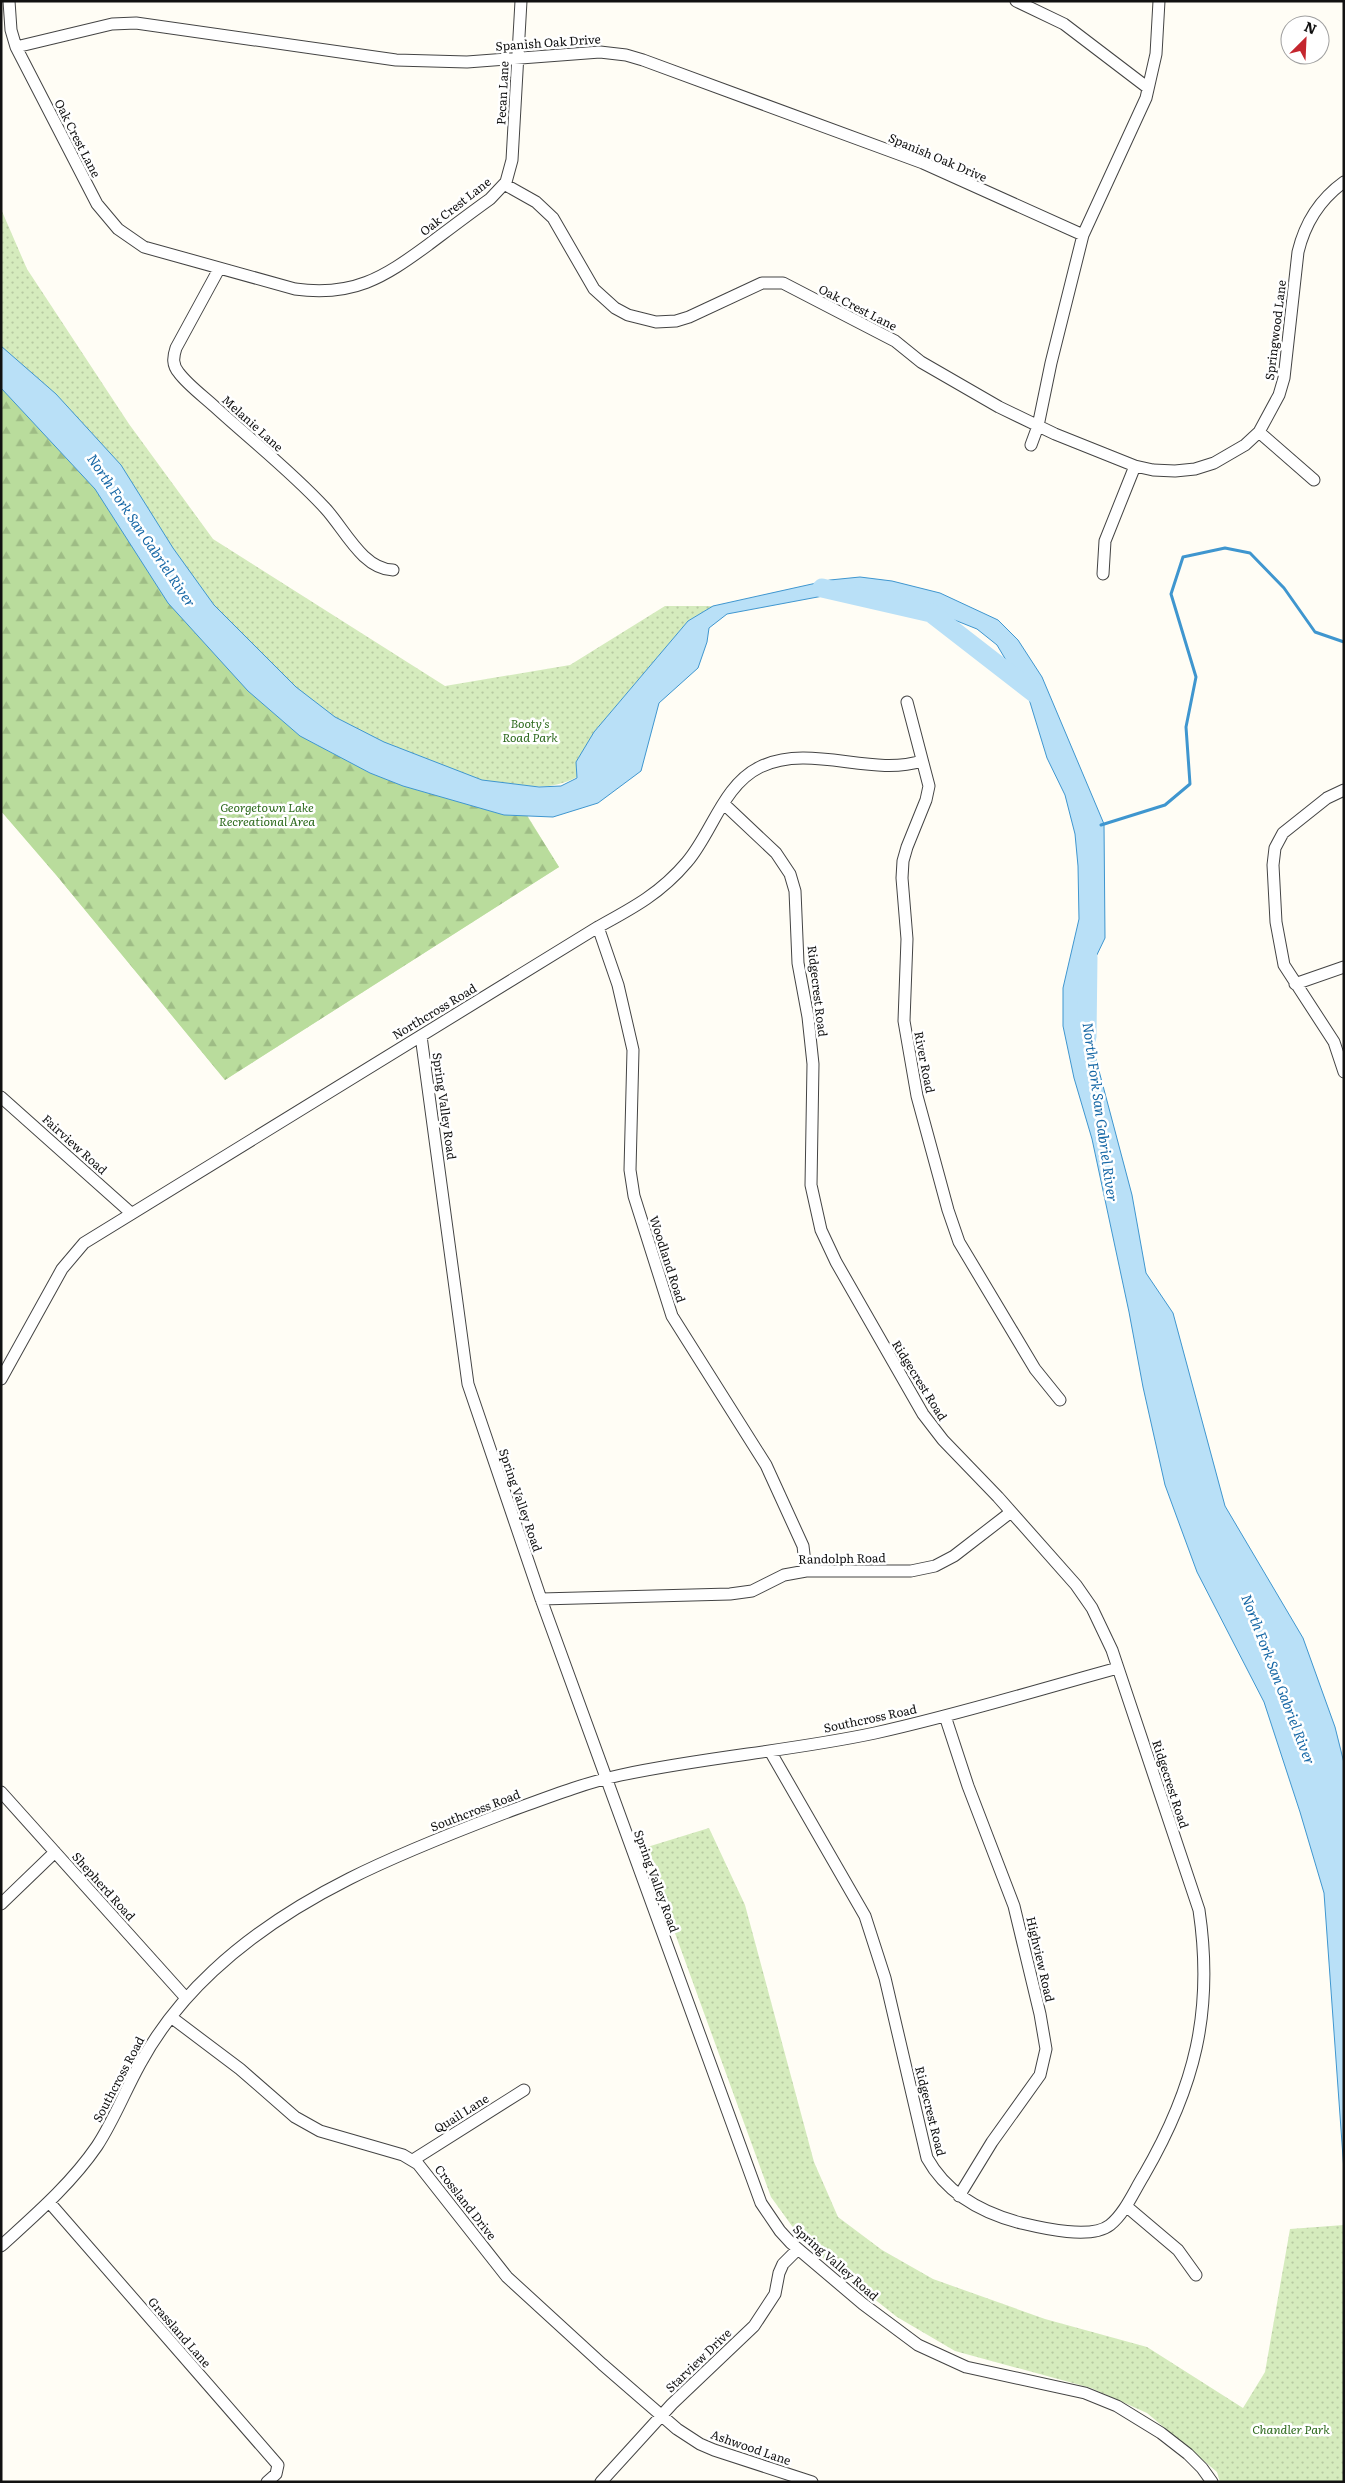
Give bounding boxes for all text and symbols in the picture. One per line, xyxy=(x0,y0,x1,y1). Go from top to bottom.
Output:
north arrow xyxy=(1280,15,1330,65)
text: N xyxy=(1301,16,1320,39)
street label: Spanish Oak Drive xyxy=(495,29,601,55)
street label: Pecan Lane xyxy=(491,60,513,126)
street label: Oak Crest Lane xyxy=(50,96,106,180)
street label: Spanish Oak Drive xyxy=(886,128,990,186)
street label: Oak Crest Lane xyxy=(416,172,494,240)
street label: Oak Crest Lane xyxy=(816,279,900,335)
street label: Springwood Lane xyxy=(1260,279,1290,381)
street label: Melanie Lane xyxy=(218,391,288,455)
water label: North Fork San Gabriel River xyxy=(83,449,201,611)
park label: Booty's Road Park xyxy=(502,714,558,746)
park label: Georgetown Lake Recreational Area xyxy=(219,798,315,830)
street label: Ridgecrest Road xyxy=(803,944,833,1038)
street label: Northcross Road xyxy=(388,978,480,1043)
water label: North Fork San Gabriel River xyxy=(1079,1021,1124,1203)
street label: River Road xyxy=(910,1030,940,1095)
street label: Spring Valley Road xyxy=(429,1051,462,1161)
street label: Fairview Road xyxy=(38,1110,112,1179)
street label: Woodland Road xyxy=(645,1213,691,1305)
street label: Ridgecrest Road xyxy=(888,1336,952,1424)
street label: Spring Valley Road xyxy=(495,1446,547,1555)
street label: Randolph Road xyxy=(798,1548,887,1568)
water label: North Fork San Gabriel River xyxy=(1237,1591,1321,1767)
street label: Southcross Road xyxy=(822,1699,919,1737)
street label: Ridgecrest Road xyxy=(1148,1737,1194,1831)
street label: Southcross Road xyxy=(427,1784,523,1835)
street label: Spring Valley Road xyxy=(630,1827,684,1935)
street label: Shepherd Road xyxy=(68,1848,140,1925)
street label: Highview Road xyxy=(1022,1915,1060,2004)
street label: Southcross Road xyxy=(88,2032,149,2125)
street label: Ridgecrest Road xyxy=(911,2064,951,2158)
street label: Quail Lane xyxy=(430,2089,492,2137)
street label: Crossland Drive xyxy=(431,2161,501,2243)
street label: Spring Valley Road xyxy=(789,2220,883,2305)
street label: Grassland Lane xyxy=(144,2293,216,2371)
street label: Starview Drive xyxy=(661,2324,735,2396)
park label: Chandler Park xyxy=(1252,2420,1330,2438)
street label: Ashwood Lane xyxy=(708,2425,794,2469)

